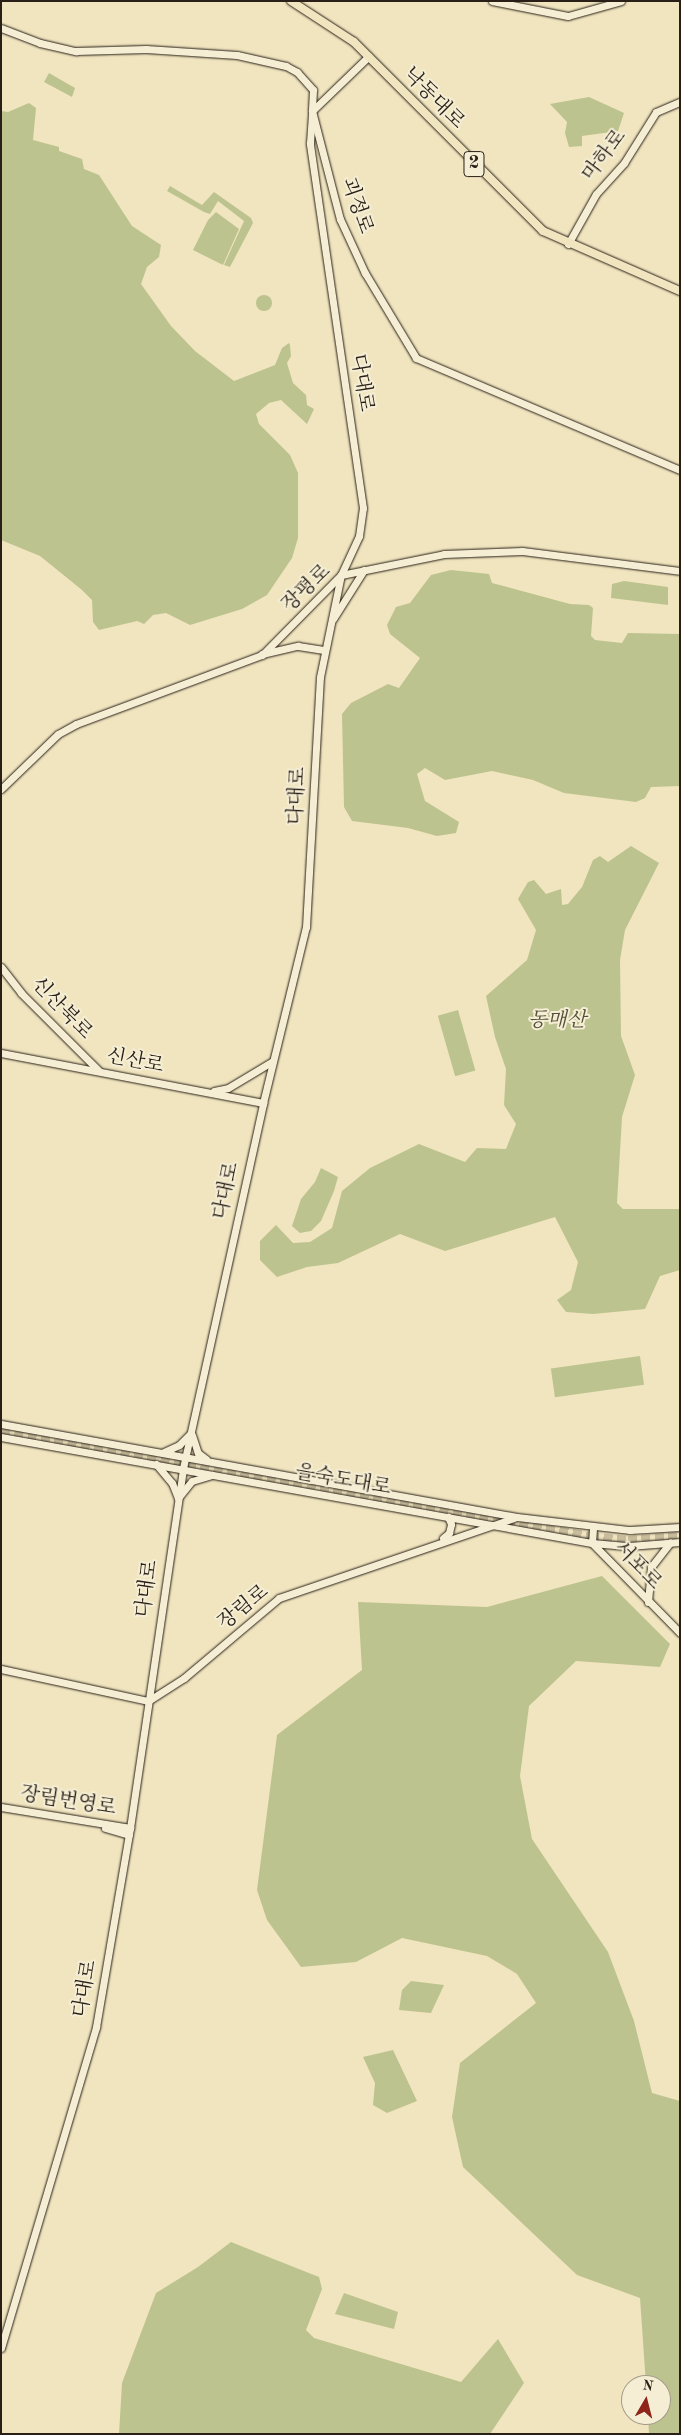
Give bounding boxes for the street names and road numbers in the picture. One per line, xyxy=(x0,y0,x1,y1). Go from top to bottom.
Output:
street label: 낙동대로 xyxy=(397,63,469,135)
street label: 마하로 xyxy=(578,126,632,186)
road number: 2 xyxy=(463,147,485,180)
street label: 괴정로 xyxy=(335,175,377,237)
street label: 다대로 xyxy=(345,352,377,414)
street label: 장평로 xyxy=(278,560,336,618)
street label: 다대로 xyxy=(284,766,312,826)
street label: 신산북로 xyxy=(26,973,96,1045)
street label: 신산로 xyxy=(104,1045,166,1079)
street label: 다대로 xyxy=(209,1160,245,1222)
street label: 을숙도대로 xyxy=(293,1461,393,1501)
street label: 서포로 xyxy=(608,1537,666,1595)
street label: 다대로 xyxy=(132,1559,164,1619)
street label: 장림로 xyxy=(214,1580,274,1636)
street label: 장림번영로 xyxy=(18,1783,118,1821)
street label: 다대로 xyxy=(69,1958,103,2020)

